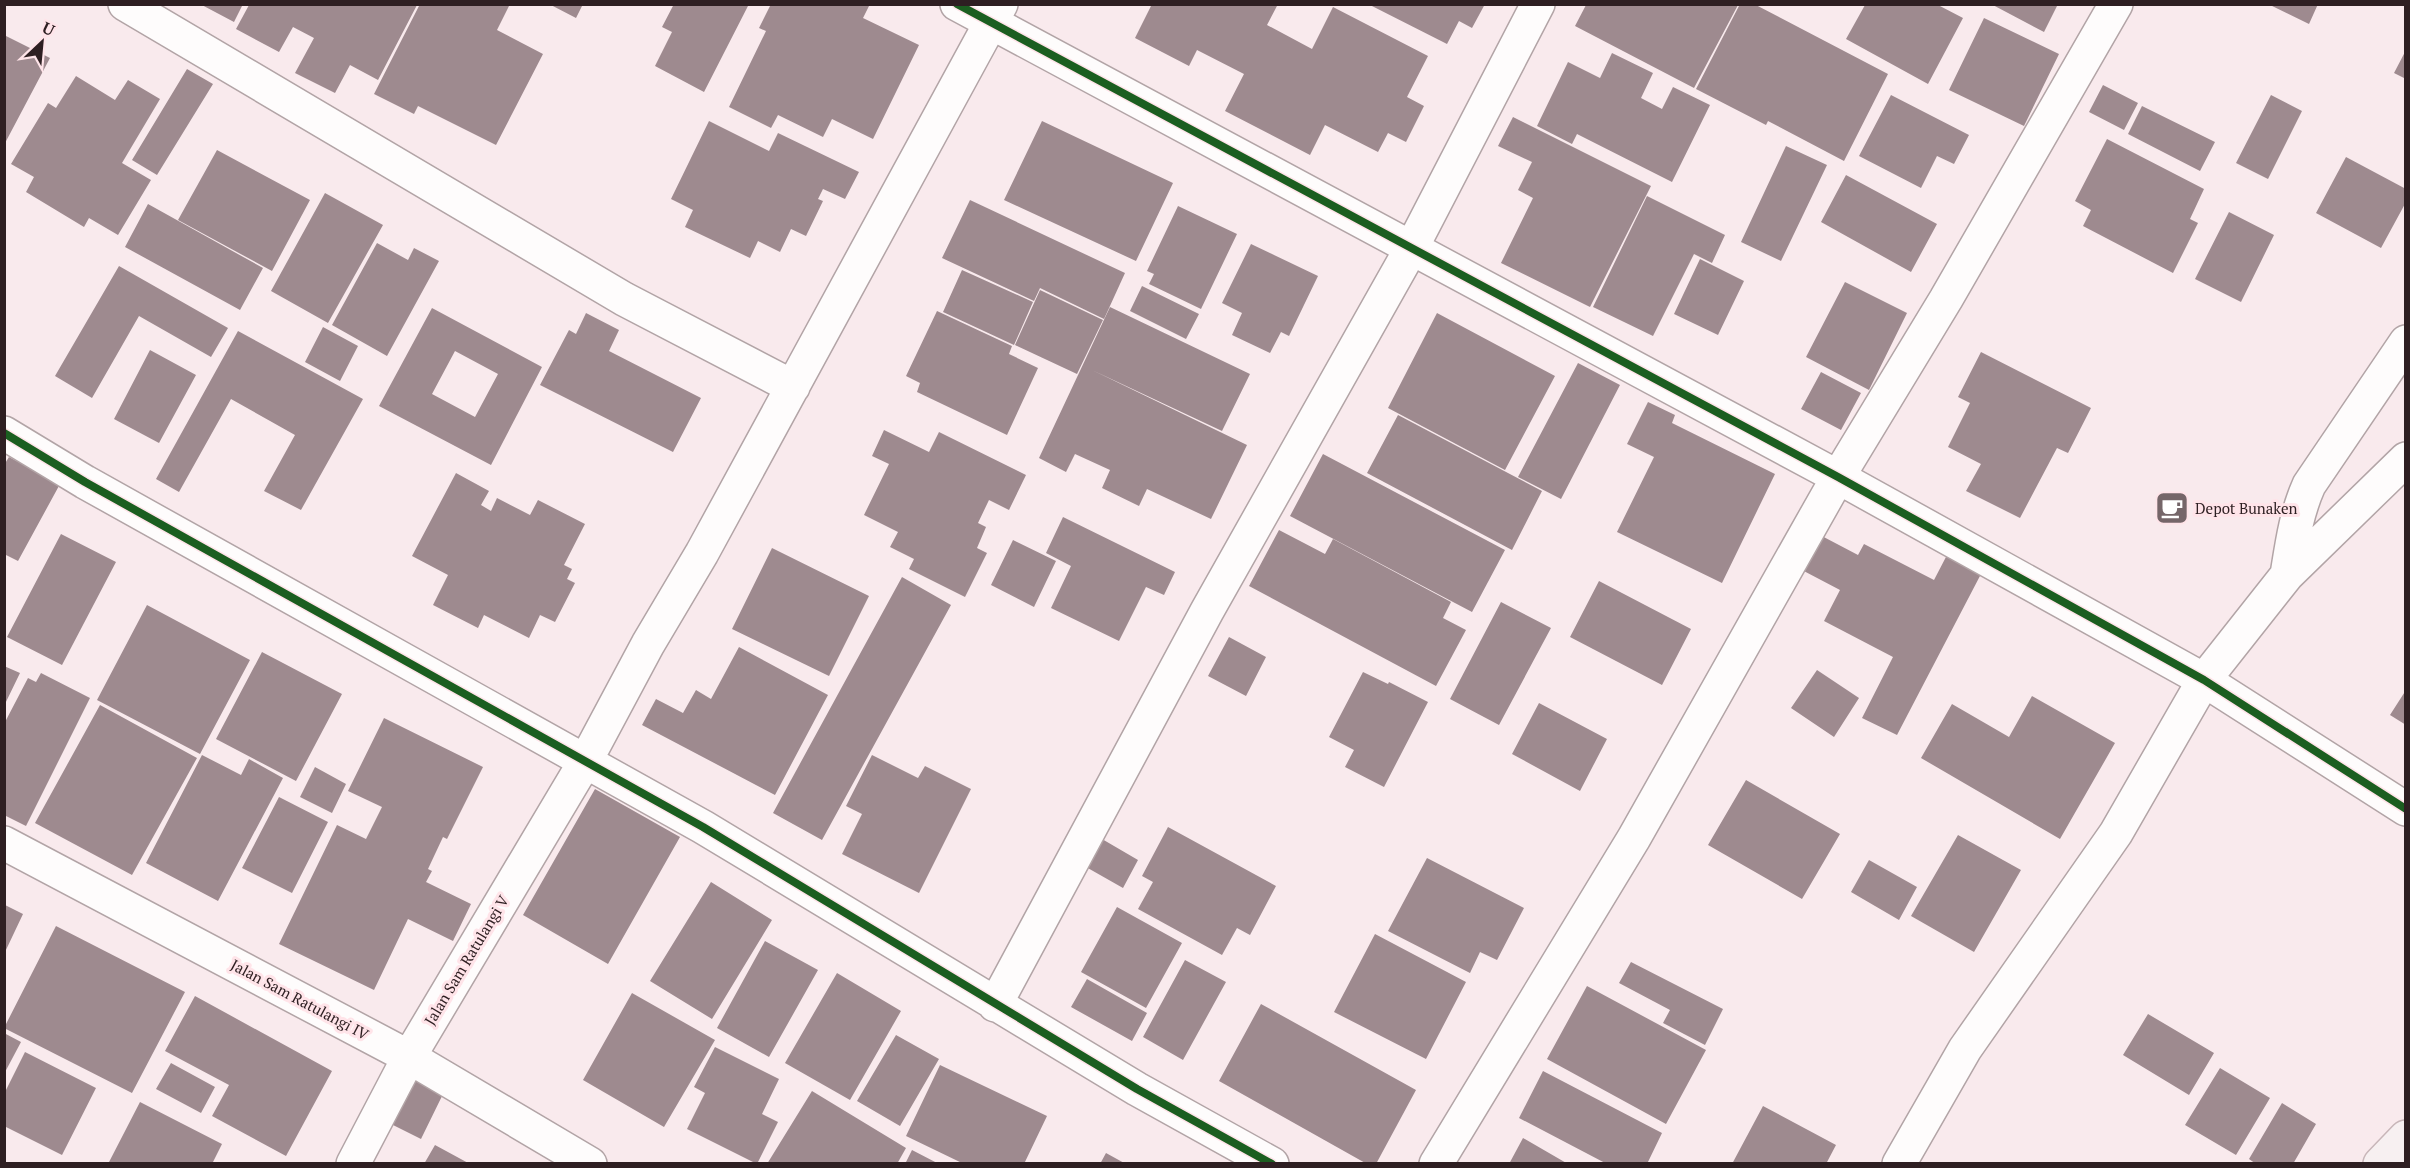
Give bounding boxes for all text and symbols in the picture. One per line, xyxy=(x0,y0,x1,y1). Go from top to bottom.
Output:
north arrow xyxy=(12,12,72,72)
text: U xyxy=(39,16,59,41)
cafe icon: Depot Bunaken xyxy=(2154,490,2190,526)
place label: Depot Bunaken xyxy=(2195,498,2297,518)
street label: Jalan Sam Ratulangi V xyxy=(419,891,513,1028)
street label: Jalan Sam Ratulangi IV xyxy=(228,954,373,1044)

